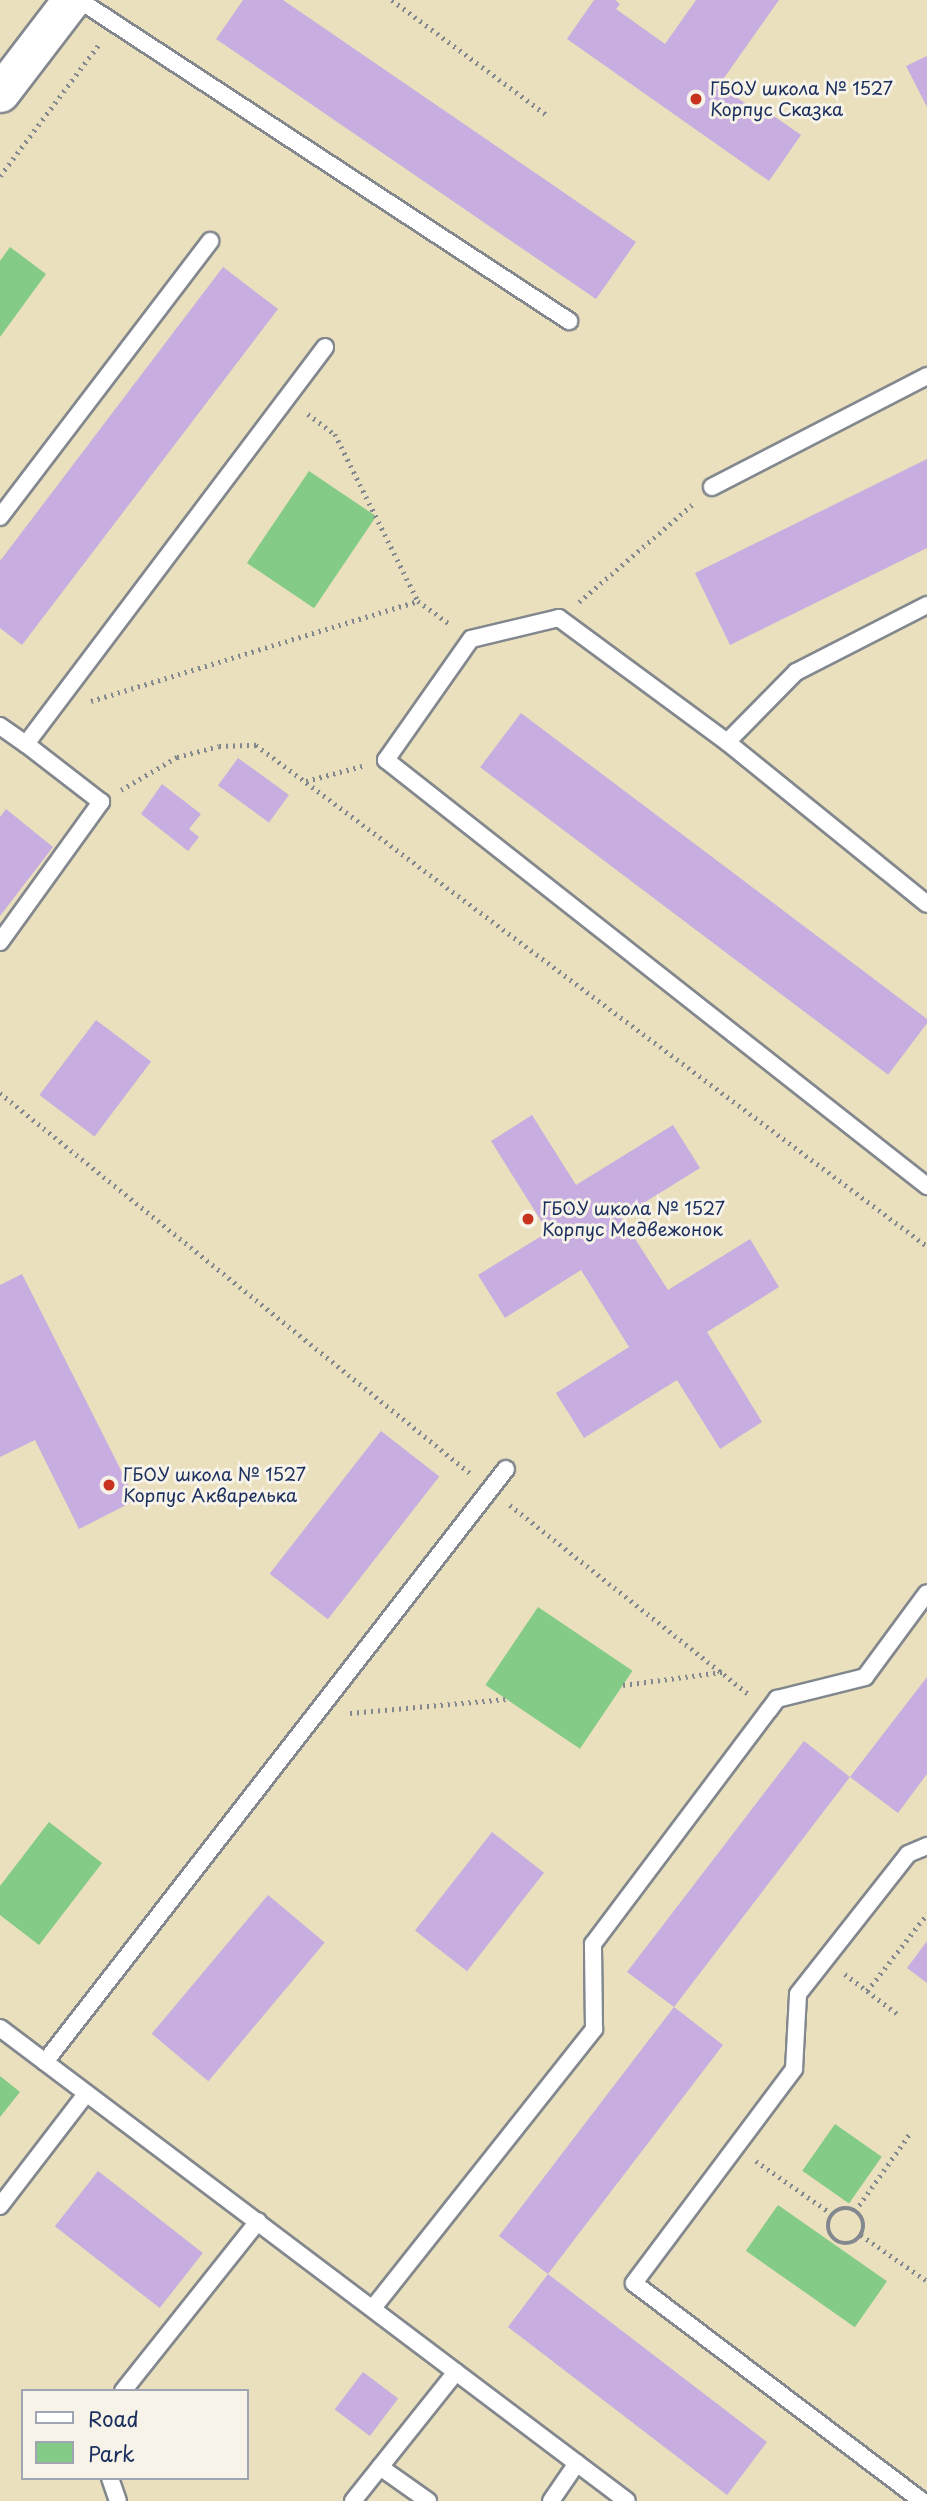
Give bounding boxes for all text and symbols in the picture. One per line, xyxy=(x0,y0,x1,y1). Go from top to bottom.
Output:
place label: ГБОУ школа № 1527 Корпус Сказка xyxy=(710,78,896,120)
marker: ГБОУ школа № 1527 Корпус Сказка xyxy=(688,91,704,107)
place label: ГБОУ школа № 1527 Корпус Медвежонок xyxy=(542,1198,728,1240)
marker: ГБОУ школа № 1527 Корпус Медвежонок xyxy=(520,1211,536,1227)
place label: ГБОУ школа № 1527 Корпус Акварелька xyxy=(123,1464,309,1506)
marker: ГБОУ школа № 1527 Корпус Акварелька xyxy=(101,1477,117,1493)
legend xyxy=(21,2389,248,2480)
text: Road xyxy=(88,2402,139,2434)
text: Park xyxy=(88,2437,135,2469)

